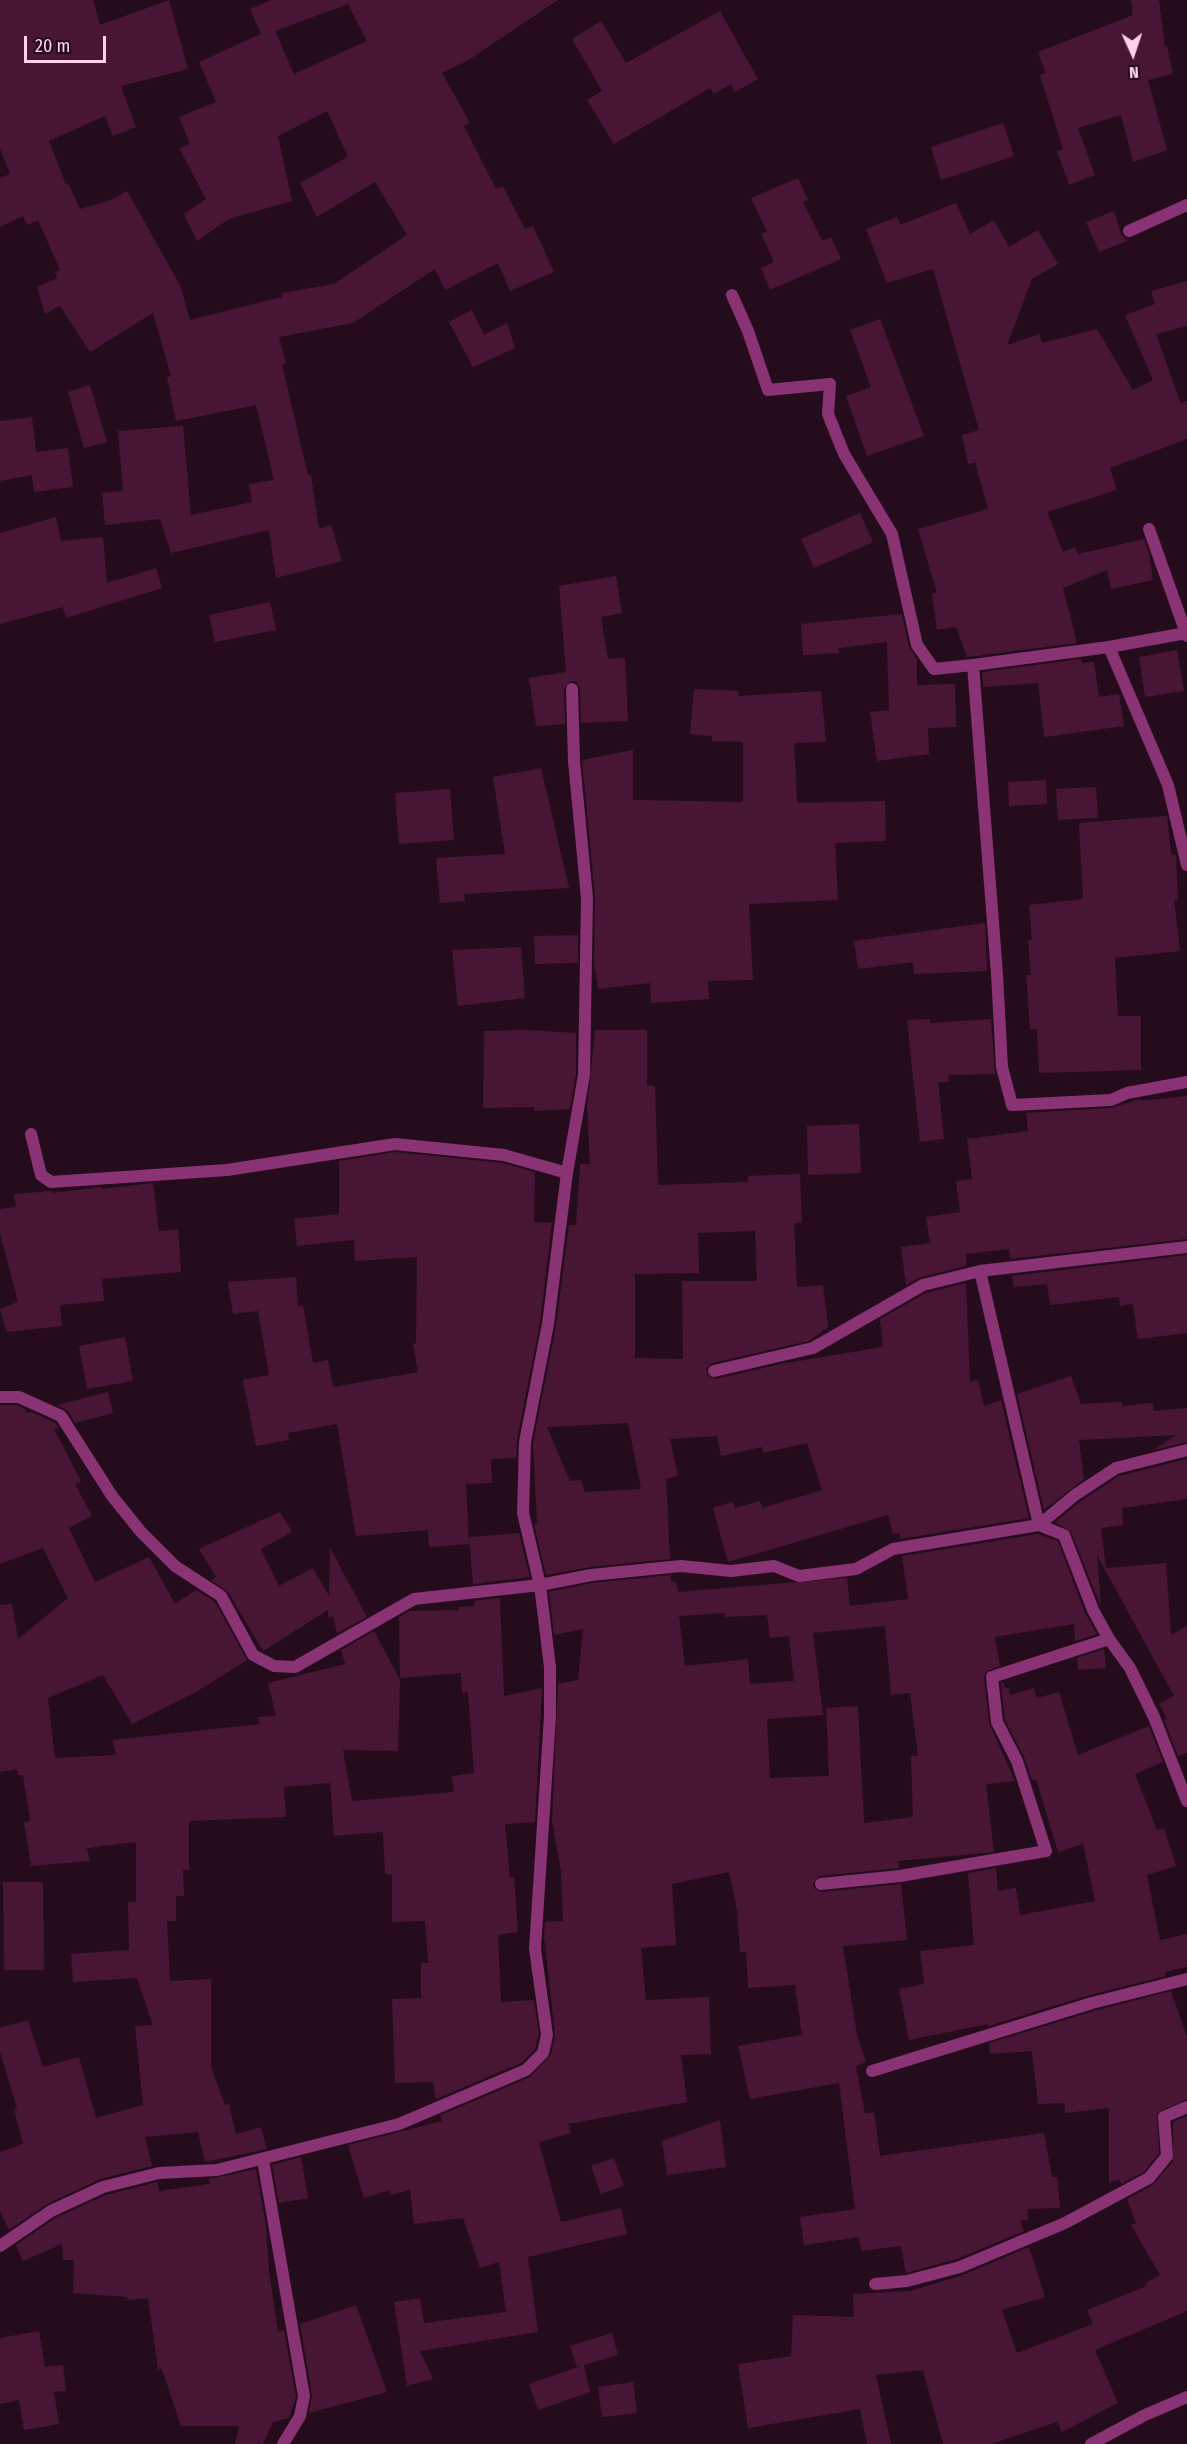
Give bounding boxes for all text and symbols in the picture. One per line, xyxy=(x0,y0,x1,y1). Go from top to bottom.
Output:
scale bar xyxy=(27,24,110,62)
north arrow xyxy=(1103,24,1163,84)
text: 20 m xyxy=(35,35,70,57)
text: N xyxy=(1129,63,1139,82)

